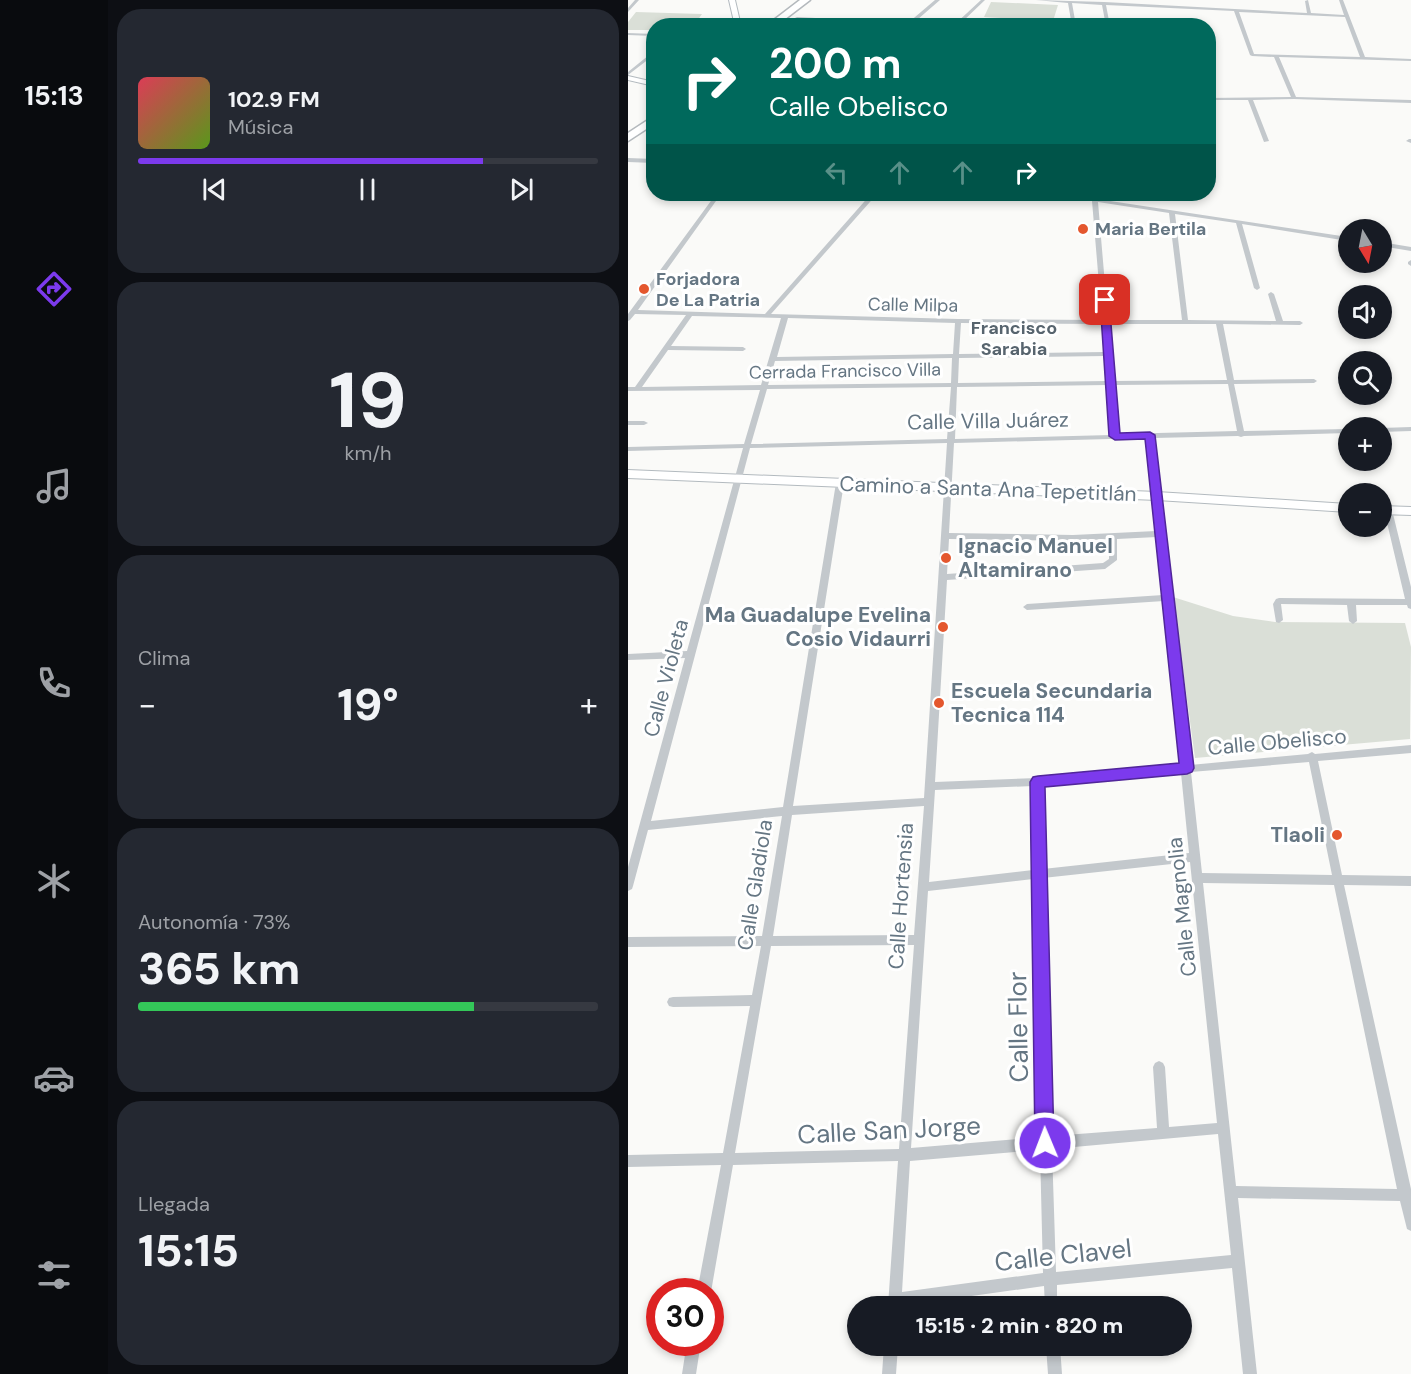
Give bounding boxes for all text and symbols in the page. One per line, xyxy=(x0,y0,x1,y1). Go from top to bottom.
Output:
text: 200 m xyxy=(769,36,902,91)
icon: right xyxy=(670,42,748,120)
text: 15:13 xyxy=(24,78,84,113)
text: 102.9 FM xyxy=(228,85,320,114)
text: Calle Obelisco xyxy=(769,89,948,124)
text: Música xyxy=(228,114,293,140)
icon: left xyxy=(820,156,853,189)
icon: ahead xyxy=(883,156,916,189)
icon: ahead xyxy=(946,156,979,189)
icon: right xyxy=(1009,156,1042,189)
icon: previous xyxy=(198,173,231,206)
icon: pause xyxy=(351,173,384,206)
icon: next xyxy=(505,173,538,206)
place label: Maria Bertila xyxy=(1095,217,1206,241)
north arrow xyxy=(1338,219,1392,273)
map controls xyxy=(1338,219,1392,537)
marker: Maria Bertila xyxy=(1076,222,1090,236)
place label: Forjadora De La Patria xyxy=(656,267,760,312)
icon: directions xyxy=(33,268,75,310)
pin xyxy=(1079,274,1130,325)
marker: Forjadora De La Patria xyxy=(637,282,651,296)
icon: arrive xyxy=(1088,283,1121,316)
button: sound xyxy=(1338,285,1392,339)
street label: Calle Milpa xyxy=(868,292,958,318)
district label: Francisco Sarabia xyxy=(971,316,1057,361)
text: 19 xyxy=(329,350,407,451)
button: search xyxy=(1338,351,1392,405)
street label: Cerrada Francisco Villa xyxy=(749,357,941,385)
street label: Calle Villa Juárez xyxy=(907,406,1069,436)
button: + xyxy=(1338,417,1392,471)
text: km/h xyxy=(344,440,392,466)
icon: music xyxy=(33,465,75,507)
street label: Camino a Santa Ana Tepetitlán xyxy=(839,470,1137,508)
button: − xyxy=(1338,483,1392,537)
place label: Ignacio Manuel Altamirano xyxy=(958,532,1113,584)
marker: Ignacio Manuel Altamirano xyxy=(939,551,953,565)
place label: Ma Guadalupe Evelina Cosio Vidaurri xyxy=(705,601,931,653)
street label: Calle Violeta xyxy=(637,616,695,740)
marker: Ma Guadalupe Evelina Cosio Vidaurri xyxy=(936,620,950,634)
text: Clima xyxy=(138,645,190,671)
icon: phone xyxy=(33,662,75,704)
text: 19° xyxy=(337,675,399,734)
place label: Escuela Secundaria Tecnica 114 xyxy=(951,677,1152,729)
text: − xyxy=(138,683,156,726)
text: + xyxy=(580,683,598,726)
marker: Escuela Secundaria Tecnica 114 xyxy=(932,696,946,710)
street label: Calle Obelisco xyxy=(1206,722,1348,762)
street label: Calle Gladiola xyxy=(731,818,779,952)
place label: Tlaoli xyxy=(1270,821,1325,849)
street label: Calle Hortensia xyxy=(882,822,920,970)
marker: Tlaoli xyxy=(1330,828,1344,842)
street label: Calle Magnolia xyxy=(1161,836,1203,978)
icon: climate xyxy=(33,860,75,902)
text: Autonomía · 73% xyxy=(138,909,290,935)
text: 365 km xyxy=(138,939,300,998)
street label: Calle Flor xyxy=(1000,971,1036,1083)
icon: car xyxy=(33,1057,75,1099)
street label: Calle San Jorge xyxy=(796,1108,982,1152)
position arrow xyxy=(1013,1111,1077,1175)
text: Llegada xyxy=(138,1191,210,1217)
text: 15:15 xyxy=(138,1221,239,1280)
street label: Calle Clavel xyxy=(993,1231,1133,1279)
icon: filters xyxy=(33,1254,75,1296)
speed limit sign: 30 xyxy=(646,1278,724,1356)
text: 15:15 · 2 min · 820 m xyxy=(916,1311,1123,1340)

